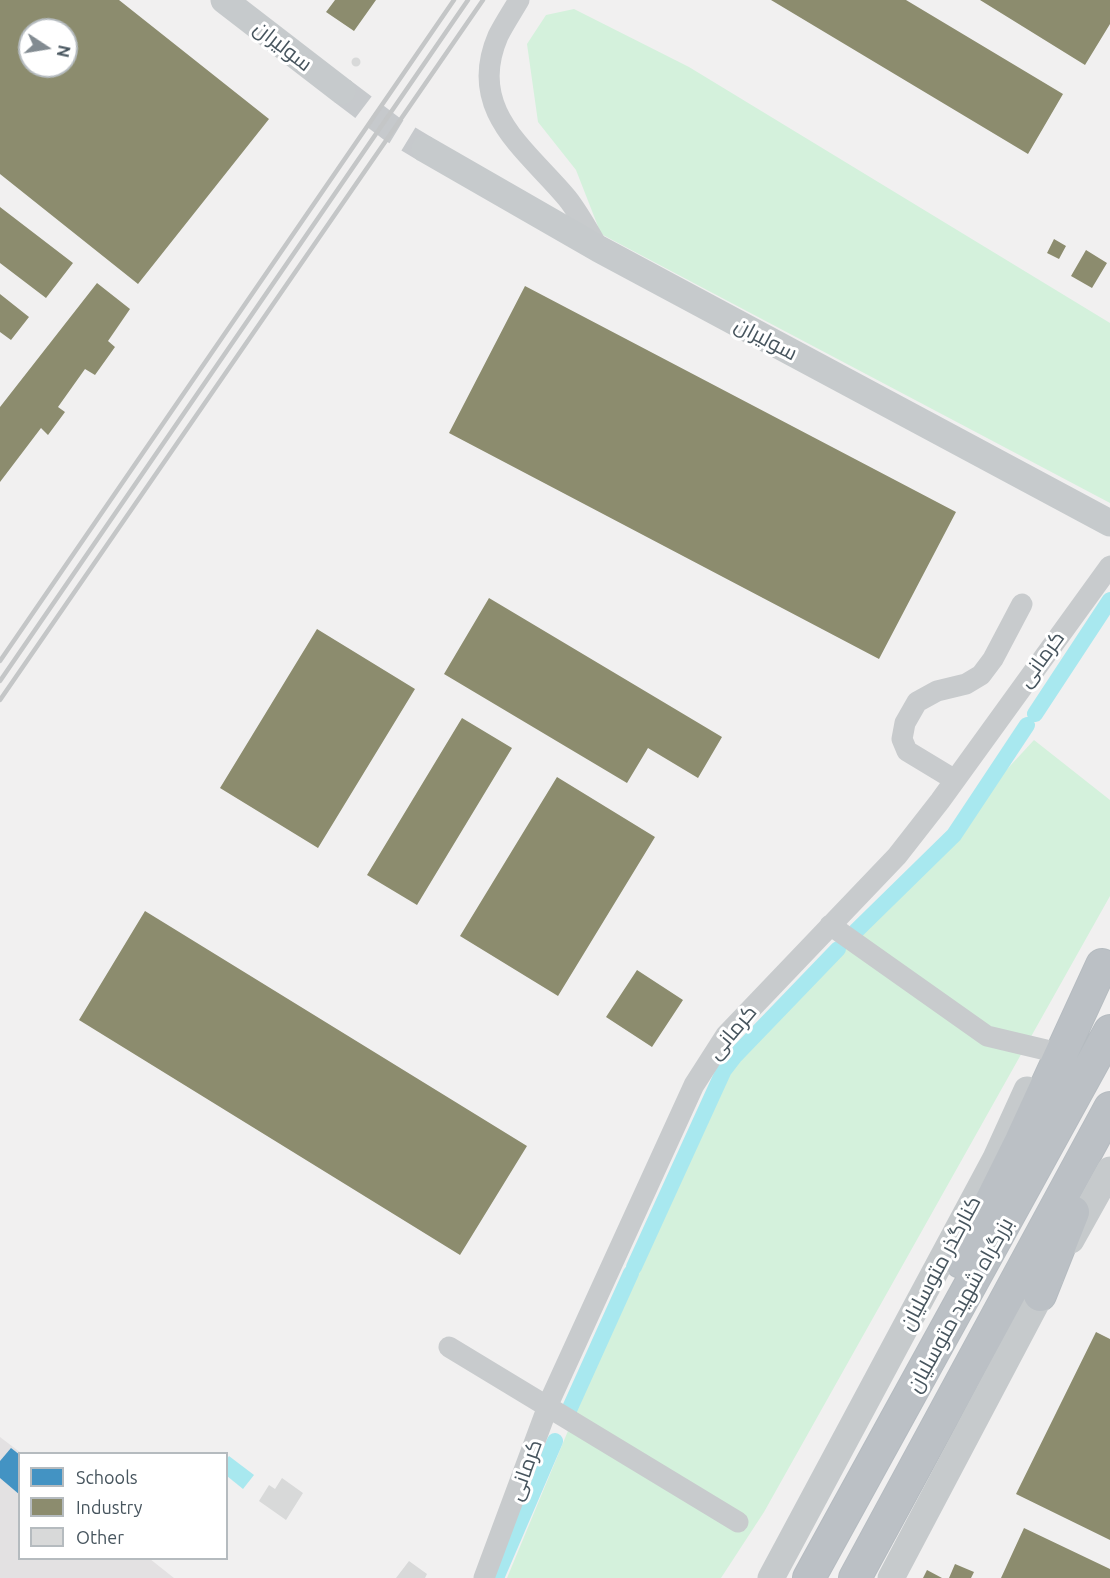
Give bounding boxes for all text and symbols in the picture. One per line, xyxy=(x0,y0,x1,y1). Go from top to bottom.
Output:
street label: سولیران xyxy=(249,15,317,77)
north arrow xyxy=(18,18,78,78)
text: N xyxy=(54,44,74,59)
street label: سولیران xyxy=(730,312,802,366)
street label: کرمانی xyxy=(1012,626,1070,692)
street label: کرمانی xyxy=(702,1000,762,1064)
street label: کنارگذر متوسلیان xyxy=(894,1191,986,1335)
street label: بزرگراه شهید متوسلیان xyxy=(901,1213,1019,1397)
street label: کرمانی xyxy=(502,1436,548,1504)
legend xyxy=(18,1452,228,1560)
text: Schools xyxy=(76,1467,138,1487)
text: Industry xyxy=(76,1497,142,1517)
text: Other xyxy=(76,1527,124,1547)

